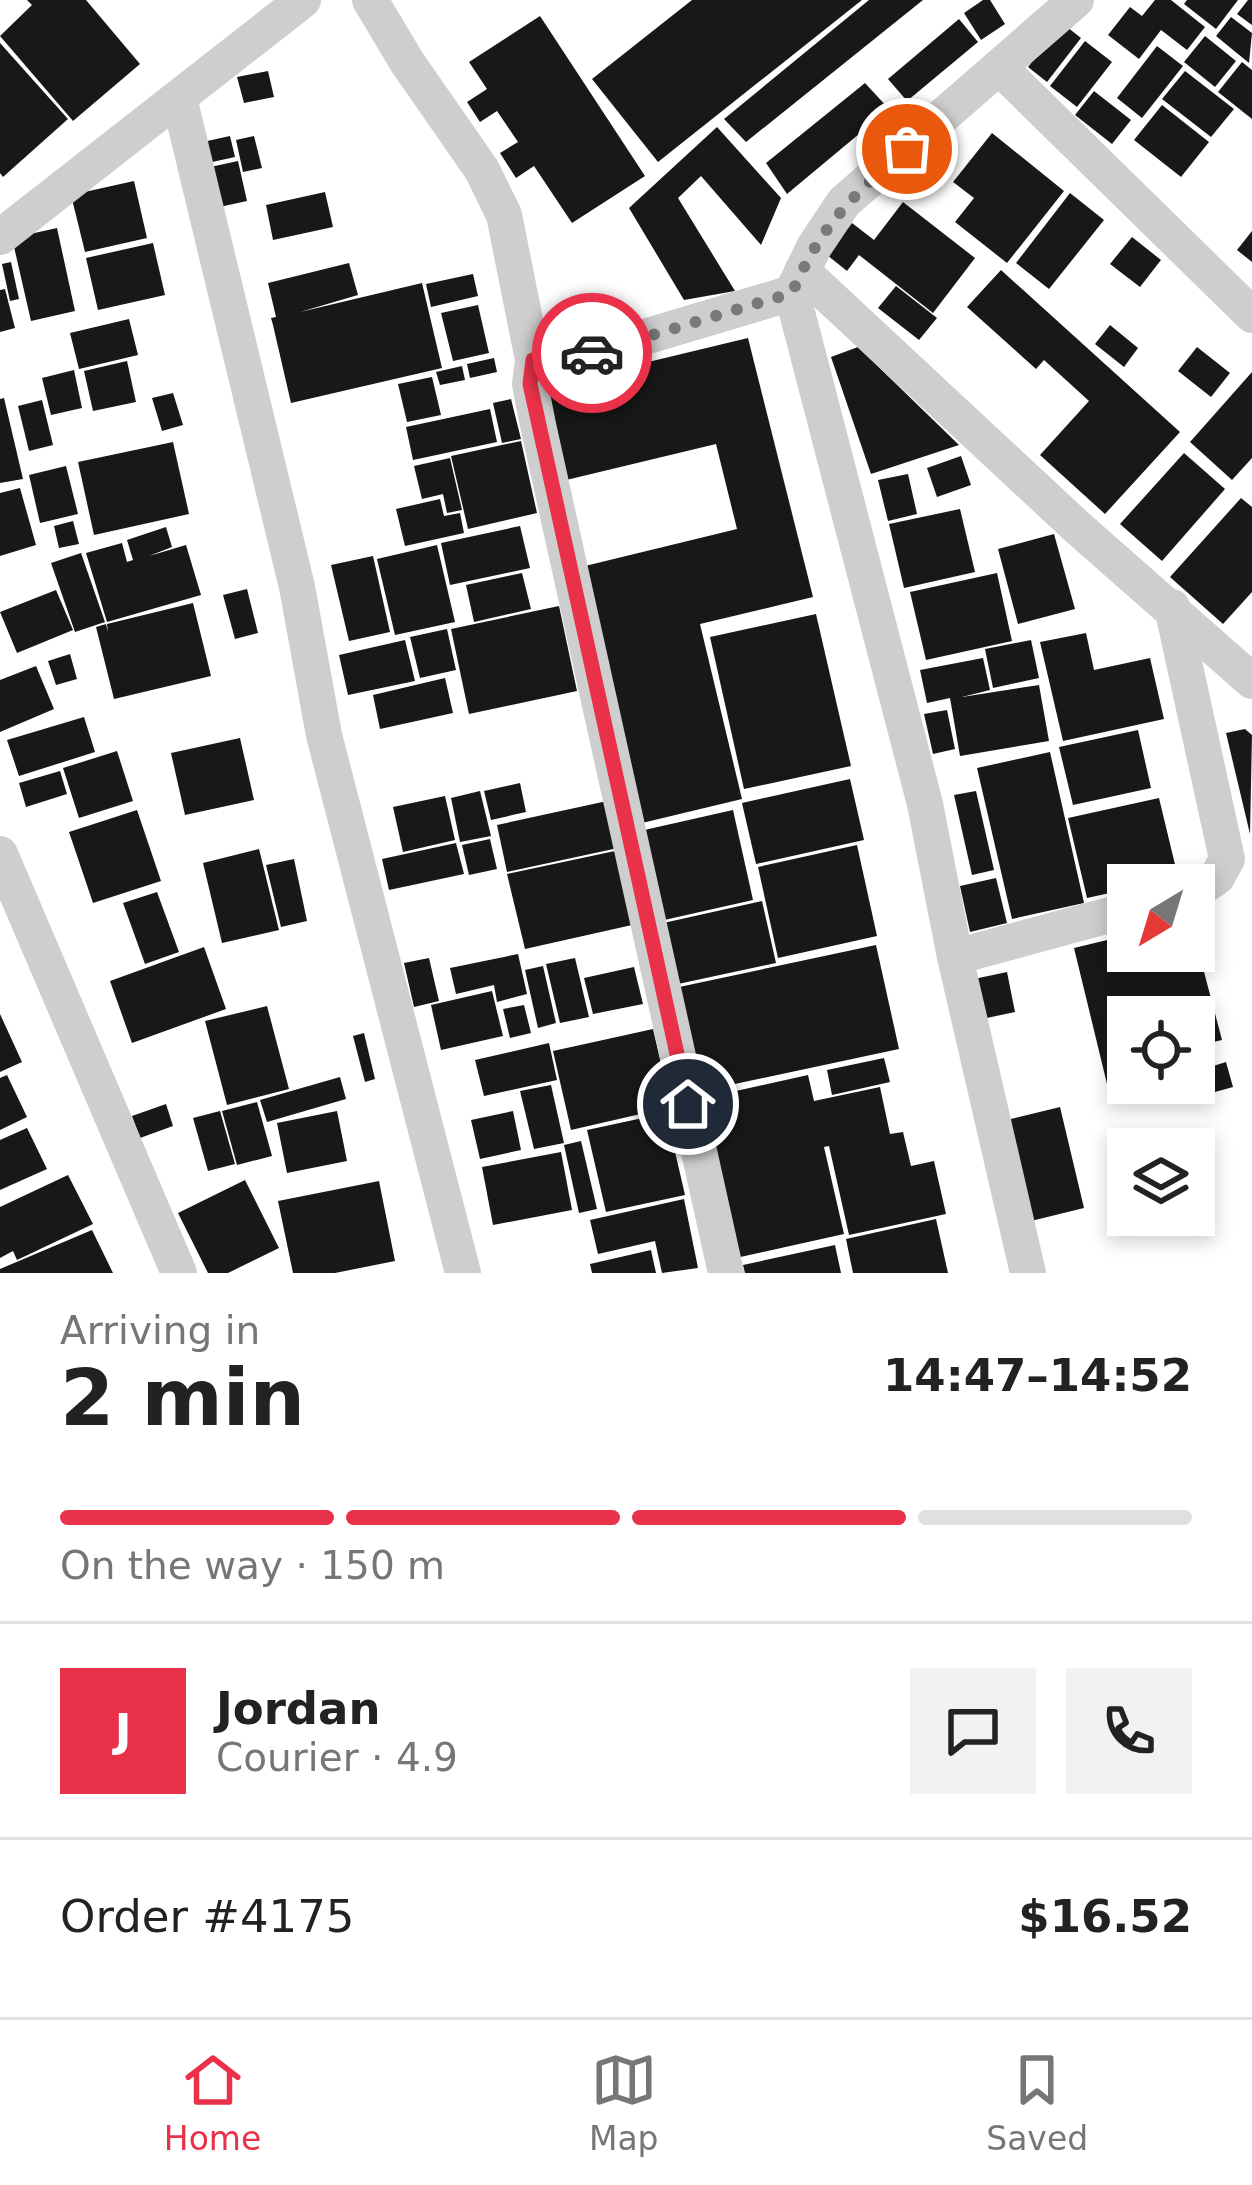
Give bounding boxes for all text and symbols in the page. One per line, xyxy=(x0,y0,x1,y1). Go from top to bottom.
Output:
pin xyxy=(856,98,958,200)
icon: bag xyxy=(874,116,940,182)
courier xyxy=(532,293,652,413)
icon: car xyxy=(559,320,625,386)
north arrow xyxy=(1107,864,1215,972)
map controls xyxy=(1107,864,1215,1236)
button: locate xyxy=(1107,996,1215,1104)
pin xyxy=(637,1053,739,1155)
icon: home xyxy=(655,1071,721,1137)
button: layers xyxy=(1107,1128,1215,1236)
text: Arriving in xyxy=(60,1308,260,1353)
text: 14:47–14:52 xyxy=(883,1349,1192,1402)
text: 2 min xyxy=(60,1353,305,1443)
text: On the way · 150 m xyxy=(60,1543,445,1588)
button: chat xyxy=(910,1668,1036,1794)
button: phone xyxy=(1066,1668,1192,1794)
text: Jordan xyxy=(216,1682,380,1735)
text: J xyxy=(115,1704,131,1757)
text: Courier · 4.9 xyxy=(216,1735,458,1780)
text: Order #4175 xyxy=(60,1890,354,1943)
text: $16.52 xyxy=(1018,1890,1192,1943)
tab: Home xyxy=(164,2047,261,2158)
tab: Map xyxy=(589,2047,659,2158)
tab: Saved xyxy=(986,2047,1088,2158)

